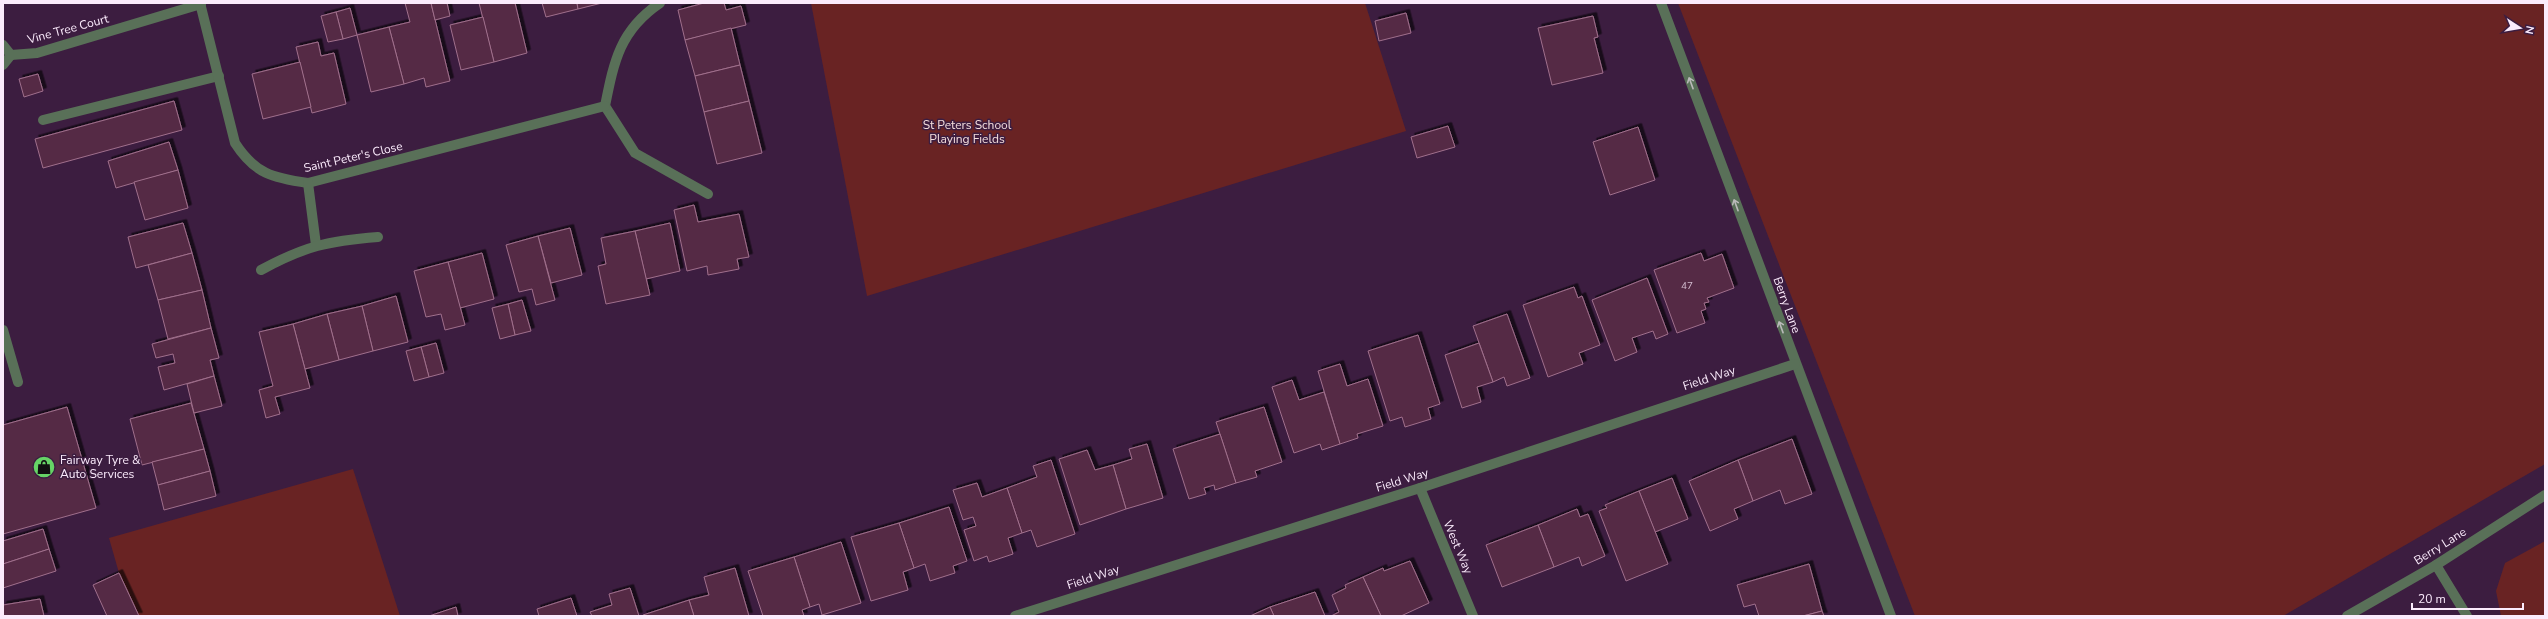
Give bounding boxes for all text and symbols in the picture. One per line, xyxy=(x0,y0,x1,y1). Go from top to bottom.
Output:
north arrow xyxy=(2500,8,2540,48)
street label: Vine Tree Court xyxy=(25,10,111,48)
text: N xyxy=(2521,24,2537,36)
one-way arrow xyxy=(1687,78,1695,90)
park label: St Peters School Playing Fields xyxy=(923,117,1012,147)
street label: Saint Peter's Close xyxy=(302,138,404,176)
one-way arrow xyxy=(1732,200,1740,212)
street label: Berry Lane xyxy=(1769,275,1805,335)
house number: 47 xyxy=(1681,279,1693,293)
one-way arrow xyxy=(1777,322,1785,334)
street label: Field Way xyxy=(1681,362,1738,394)
place label: Fairway Tyre & Auto Services xyxy=(60,452,141,482)
shop icon: Fairway Tyre & Auto Services xyxy=(31,454,57,480)
street label: Field Way xyxy=(1374,464,1431,496)
street label: West Way xyxy=(1440,518,1477,577)
street label: Berry Lane xyxy=(2411,524,2469,568)
street label: Field Way xyxy=(1065,561,1122,593)
scale bar xyxy=(2412,585,2523,611)
text: 20 m xyxy=(2418,591,2446,607)

